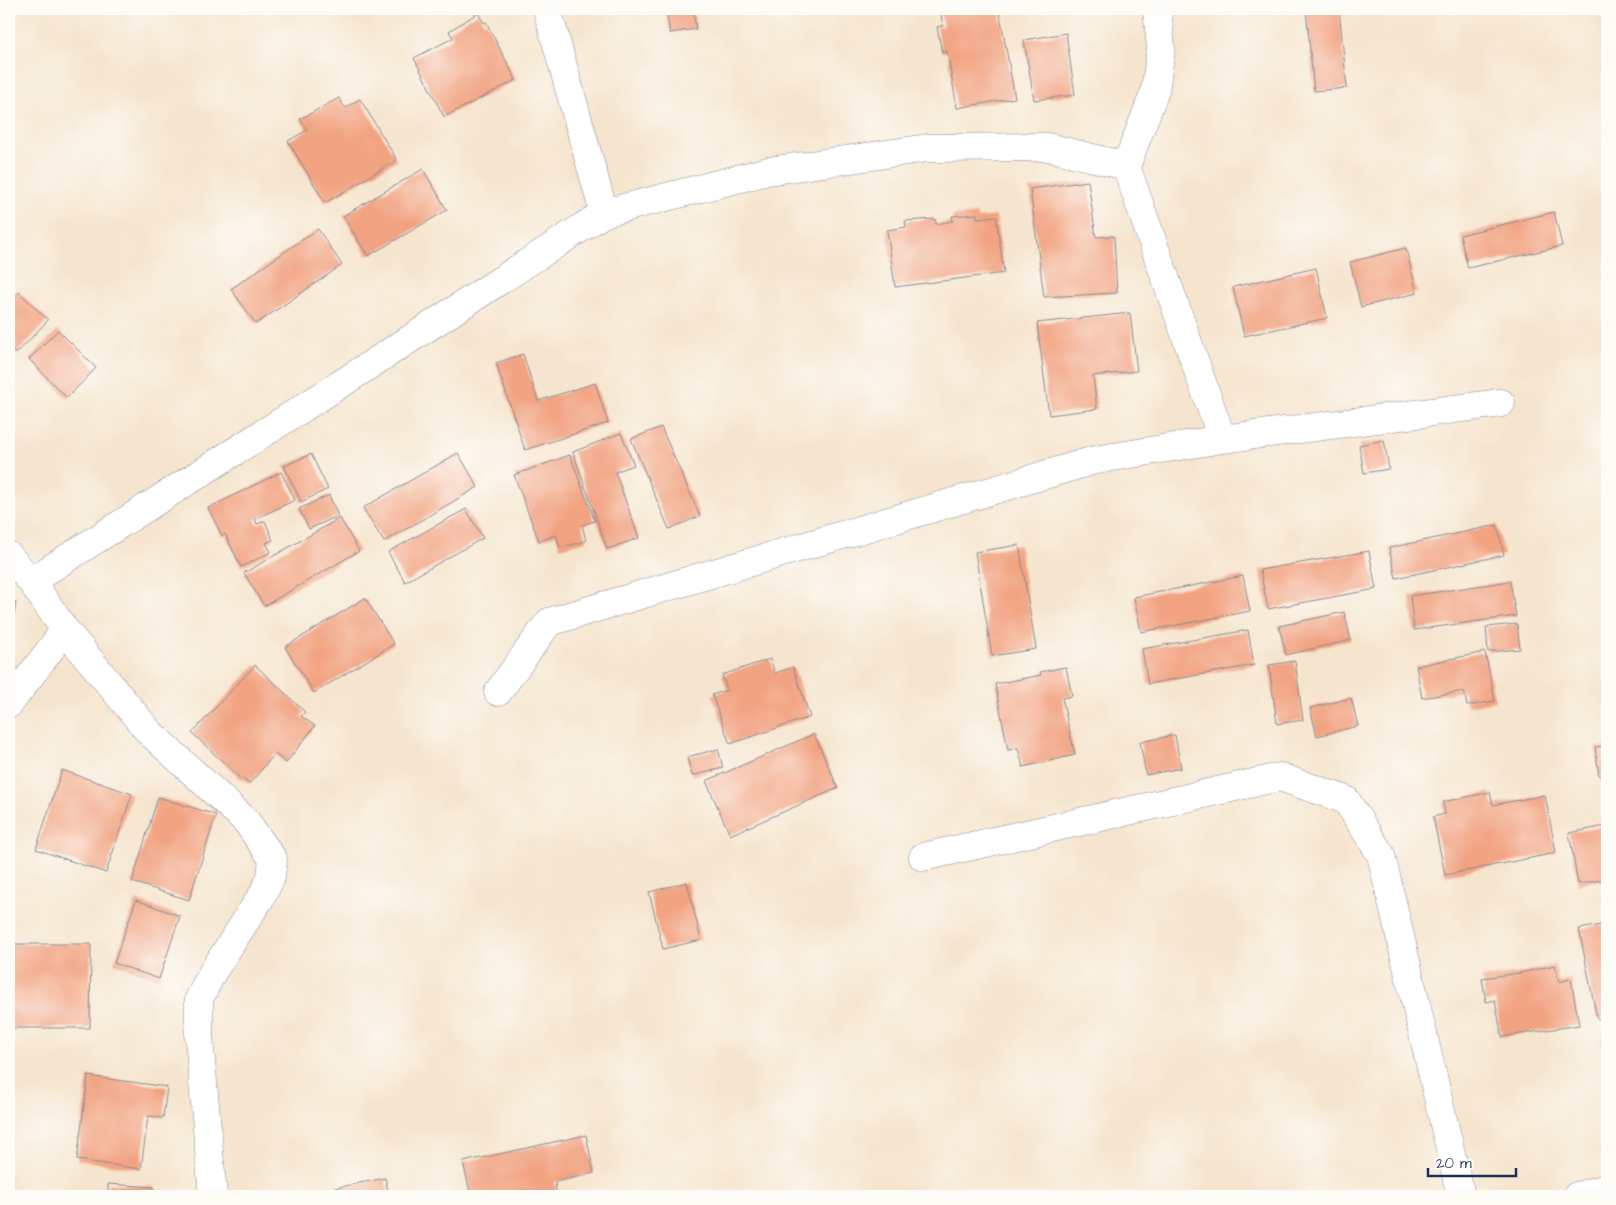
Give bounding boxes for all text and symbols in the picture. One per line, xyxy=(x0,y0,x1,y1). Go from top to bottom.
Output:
scale bar xyxy=(1428,1145,1516,1177)
text: 20 m xyxy=(1436,1153,1472,1174)

